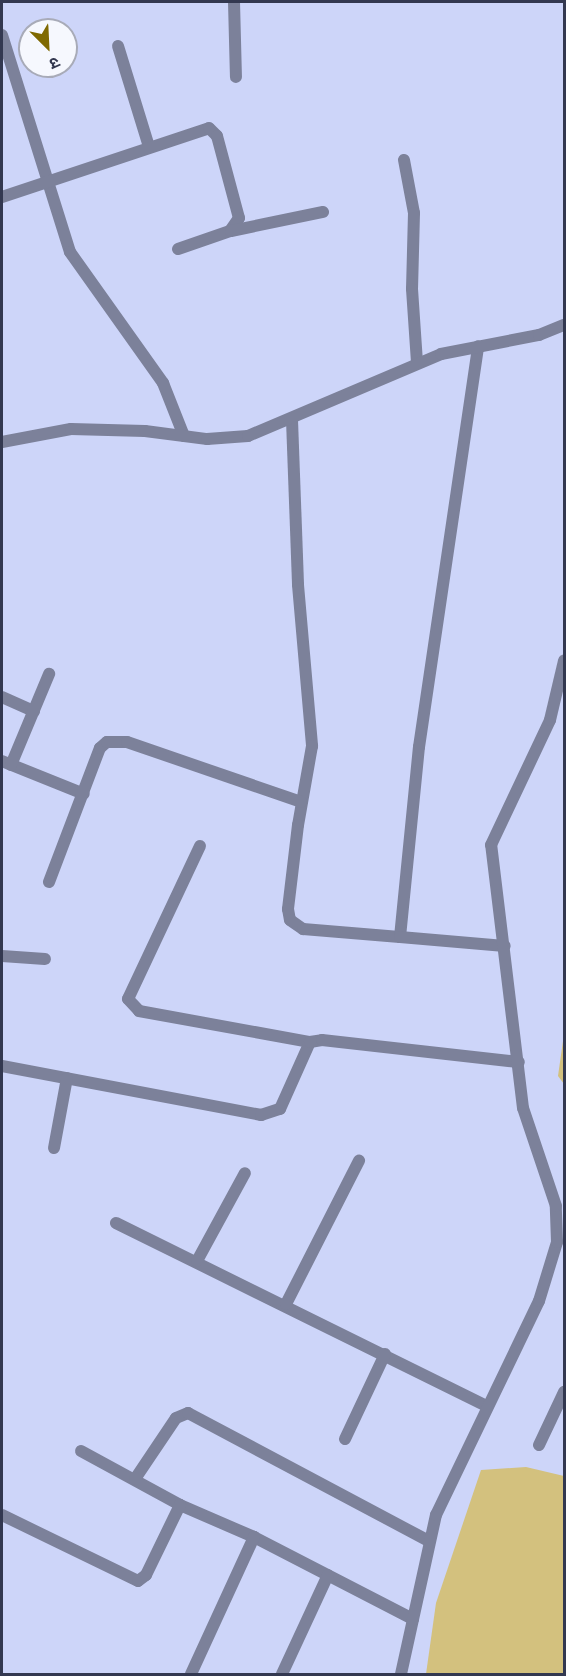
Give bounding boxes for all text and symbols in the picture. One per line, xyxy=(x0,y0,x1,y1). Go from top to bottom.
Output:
north arrow xyxy=(18,18,78,78)
text: उ xyxy=(47,53,62,73)

